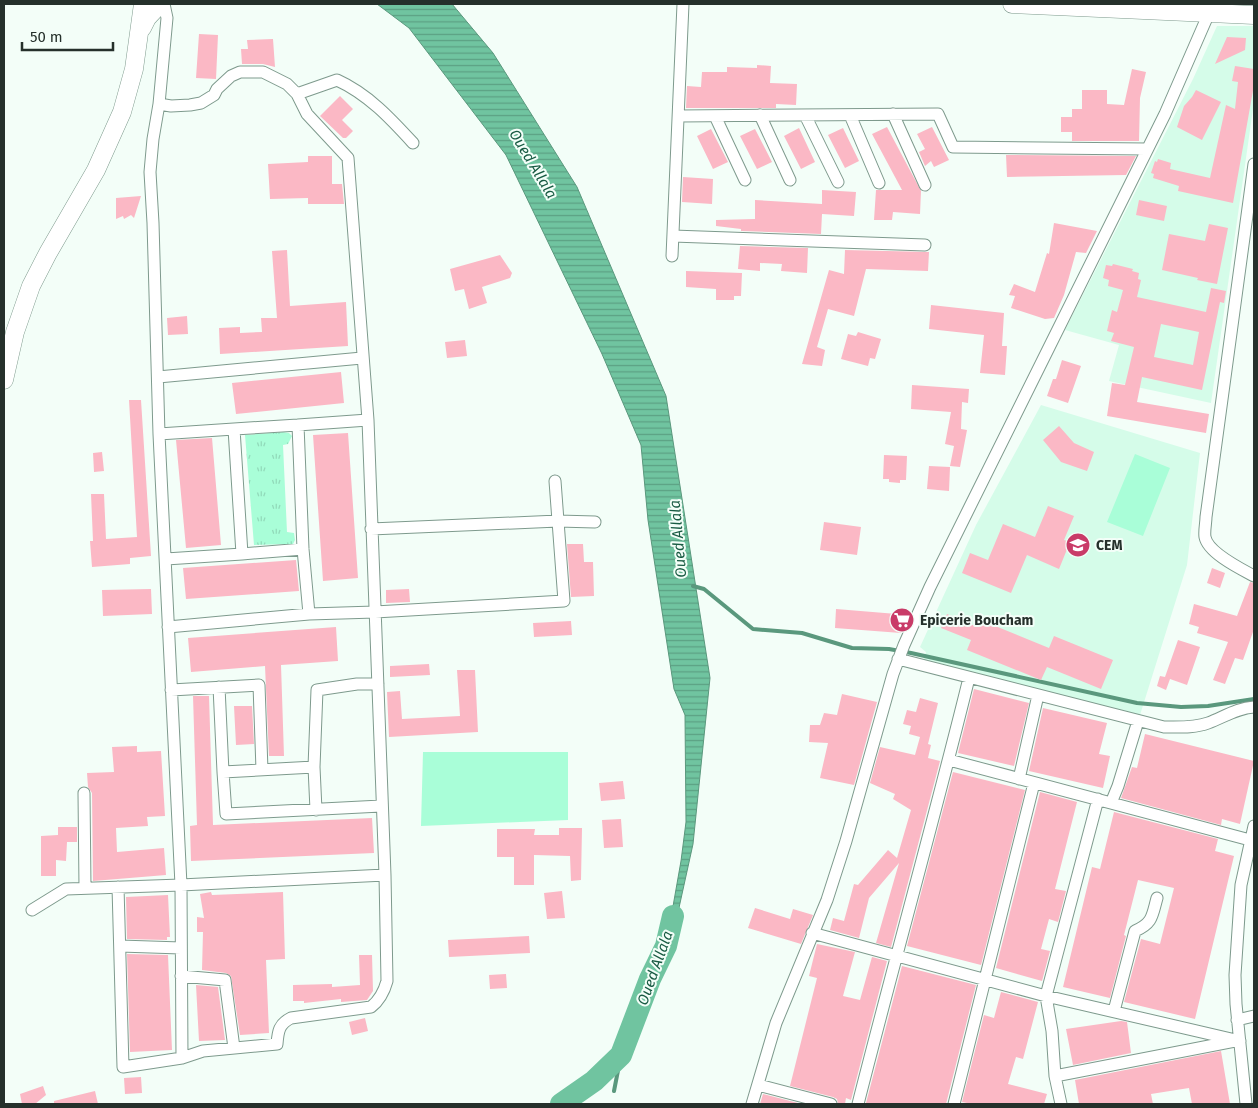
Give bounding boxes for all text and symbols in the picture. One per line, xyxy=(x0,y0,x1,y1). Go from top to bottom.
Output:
scale bar xyxy=(22,20,114,52)
text: 50 m xyxy=(30,28,63,46)
water label: Oued Allala xyxy=(505,126,561,202)
water label: Oued Allala xyxy=(666,500,690,578)
school or university icon: CEM xyxy=(1065,532,1091,558)
place label: CEM xyxy=(1096,537,1122,554)
supermarket icon: Epicerie Boucham xyxy=(889,607,915,633)
place label: Epicerie Boucham xyxy=(920,612,1034,629)
water label: Oued Allala xyxy=(633,928,677,1008)

